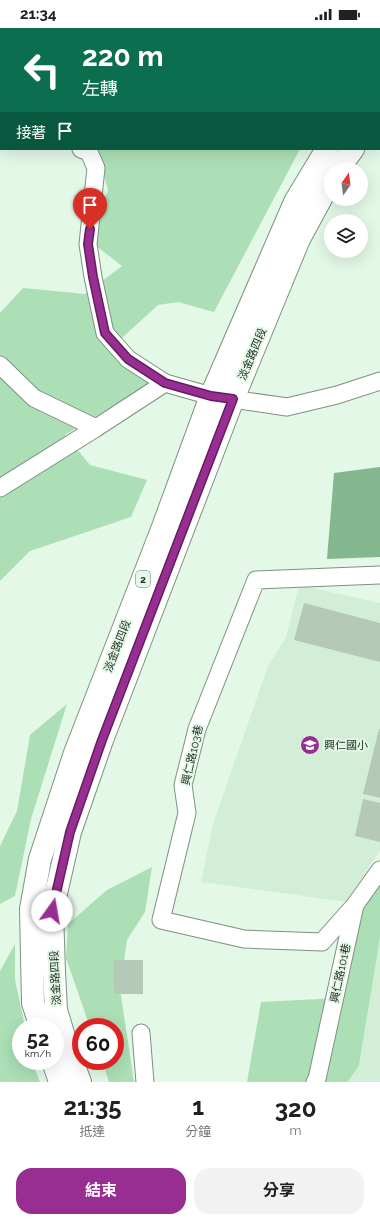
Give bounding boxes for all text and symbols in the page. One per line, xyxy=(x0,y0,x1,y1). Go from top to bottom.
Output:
text: 21:34 xyxy=(20,5,57,23)
text: 220 m xyxy=(82,40,164,73)
icon: left xyxy=(16,44,68,96)
text: 左轉 xyxy=(82,78,118,99)
icon: arrive xyxy=(54,120,76,142)
text: 接著 xyxy=(16,124,46,142)
north arrow xyxy=(324,162,368,206)
map controls xyxy=(324,162,368,258)
pin xyxy=(73,188,107,229)
icon: arrive xyxy=(79,194,101,216)
button: layers xyxy=(324,214,368,258)
street label: 淡金路四段 xyxy=(236,326,269,382)
road number: 2 xyxy=(136,571,150,587)
street label: 淡金路四段 xyxy=(102,618,133,674)
street label: 興仁路103巷 xyxy=(179,724,206,786)
school or university icon: 興仁國小 xyxy=(299,734,321,756)
place label: 興仁國小 xyxy=(324,739,368,752)
position arrow xyxy=(31,890,73,932)
street label: 興仁路101巷 xyxy=(328,942,353,1004)
street label: 淡金路四段 xyxy=(48,950,63,1006)
speed limit sign: 60 xyxy=(72,1018,124,1070)
text: 52 xyxy=(27,1027,49,1051)
text: km/h xyxy=(25,1048,51,1059)
text: 21:35 xyxy=(64,1092,122,1121)
text: 1 xyxy=(192,1092,204,1121)
text: 320 xyxy=(275,1094,316,1123)
text: m xyxy=(290,1123,302,1138)
text: 抵達 xyxy=(80,1124,106,1139)
text: 分鐘 xyxy=(185,1124,211,1139)
button: 結束 xyxy=(16,1168,186,1214)
button: 分享 xyxy=(194,1168,364,1214)

